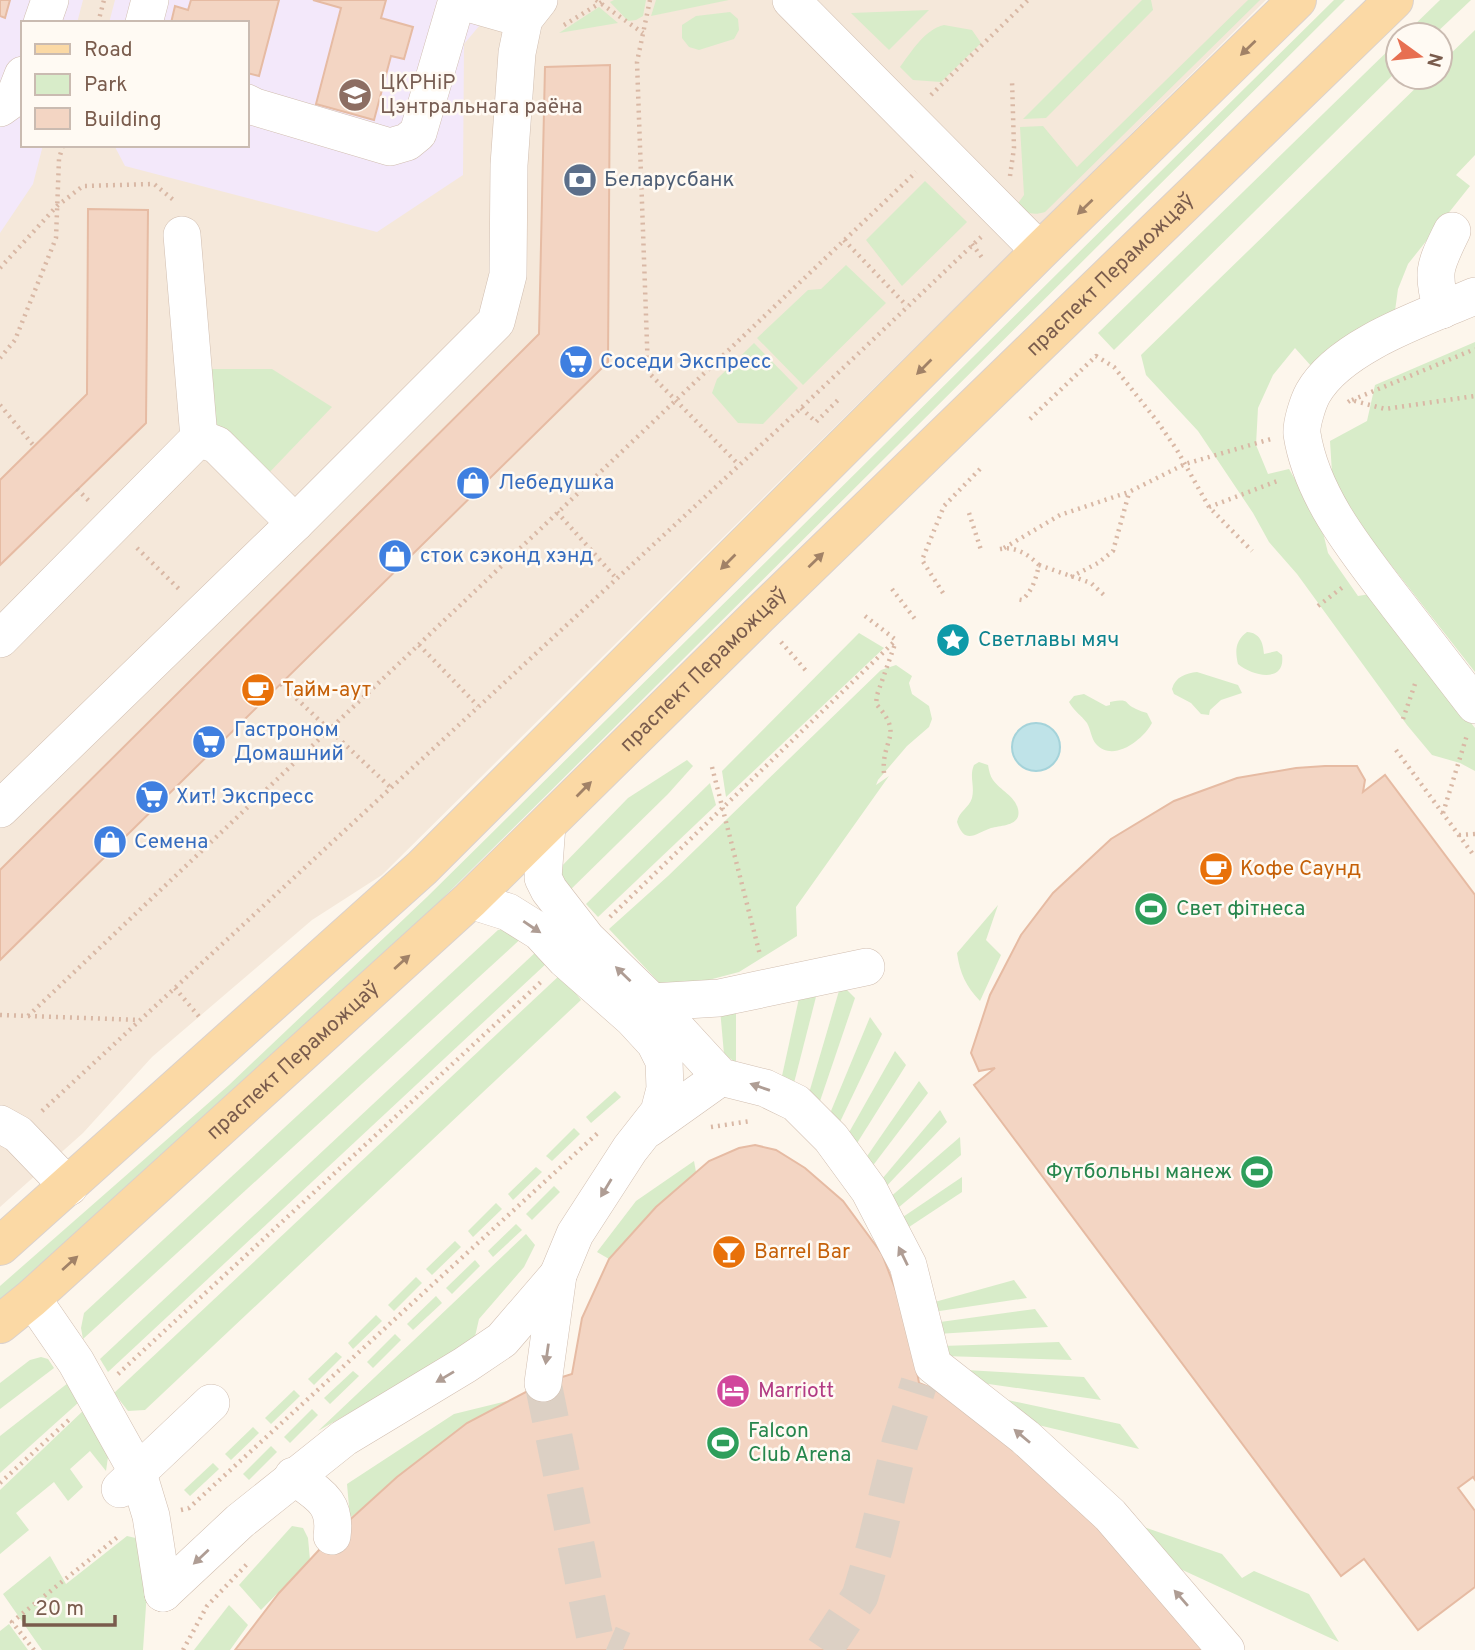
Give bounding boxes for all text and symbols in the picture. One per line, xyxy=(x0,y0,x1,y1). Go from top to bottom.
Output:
legend xyxy=(21,21,248,147)
north arrow xyxy=(1384,21,1454,91)
text: Road xyxy=(84,37,133,64)
one-way arrow xyxy=(1240,39,1257,55)
text: N xyxy=(1420,50,1447,70)
place label: ЦКРНіР Цэнтральнага раёна xyxy=(380,70,583,121)
text: Park xyxy=(84,72,127,99)
school or university icon: ЦКРНіР Цэнтральнага раёна xyxy=(336,76,374,114)
text: Building xyxy=(84,107,162,134)
bank icon: Беларусбанк xyxy=(561,161,599,199)
place label: Беларусбанк xyxy=(604,167,735,194)
street label: праспект Пераможцаў xyxy=(1020,187,1200,362)
one-way arrow xyxy=(1077,198,1094,215)
supermarket icon: Соседи Экспресс xyxy=(557,343,595,381)
place label: Соседи Экспресс xyxy=(600,349,772,376)
one-way arrow xyxy=(916,359,932,375)
shop icon: Лебедушка xyxy=(454,464,492,502)
place label: Лебедушка xyxy=(498,470,614,497)
shop icon: сток сэконд хэнд xyxy=(376,537,414,575)
place label: сток сэконд хэнд xyxy=(420,543,594,570)
one-way arrow xyxy=(808,552,824,568)
one-way arrow xyxy=(720,554,737,571)
street label: праспект Пераможцаў xyxy=(614,582,793,758)
place icon: Светлавы мяч xyxy=(934,621,972,659)
place label: Светлавы мяч xyxy=(978,627,1119,654)
cafe icon: Тайм-аут xyxy=(239,671,277,709)
place label: Тайм-аут xyxy=(282,677,371,704)
place label: Гастроном Домашний xyxy=(234,717,344,768)
supermarket icon: Гастроном Домашний xyxy=(190,723,228,761)
supermarket icon: Хит! Экспресс xyxy=(133,778,171,816)
one-way arrow xyxy=(576,780,593,797)
place label: Хит! Экспресс xyxy=(176,784,314,811)
shop icon: Семена xyxy=(91,823,129,861)
place label: Семена xyxy=(134,829,208,856)
cafe icon: Кофе Саунд xyxy=(1197,850,1235,888)
place label: Кофе Саунд xyxy=(1240,856,1361,883)
sports icon: Свет фітнеса xyxy=(1132,890,1170,928)
place label: Свет фітнеса xyxy=(1176,896,1305,923)
one-way arrow xyxy=(523,920,541,934)
one-way arrow xyxy=(393,955,410,970)
one-way arrow xyxy=(615,967,632,983)
street label: праспект Пераможцаў xyxy=(201,975,385,1146)
one-way arrow xyxy=(750,1081,771,1092)
sports icon: Футбольны манеж xyxy=(1238,1153,1276,1191)
place label: Футбольны манеж xyxy=(1046,1159,1232,1186)
one-way arrow xyxy=(600,1178,613,1197)
bar icon: Barrel Bar xyxy=(710,1233,748,1271)
place label: Barrel Bar xyxy=(754,1239,850,1266)
one-way arrow xyxy=(897,1246,909,1266)
one-way arrow xyxy=(61,1256,78,1272)
one-way arrow xyxy=(541,1343,552,1365)
one-way arrow xyxy=(435,1371,454,1384)
hotel icon: Marriott xyxy=(714,1372,752,1410)
place label: Marriott xyxy=(758,1378,834,1405)
place label: Falcon Club Arena xyxy=(748,1418,851,1469)
sports icon: Falcon Club Arena xyxy=(704,1424,742,1462)
one-way arrow xyxy=(1014,1429,1031,1444)
one-way arrow xyxy=(193,1549,210,1565)
scale bar xyxy=(24,1584,116,1628)
one-way arrow xyxy=(1174,1590,1189,1607)
text: 20 m xyxy=(35,1596,84,1623)

